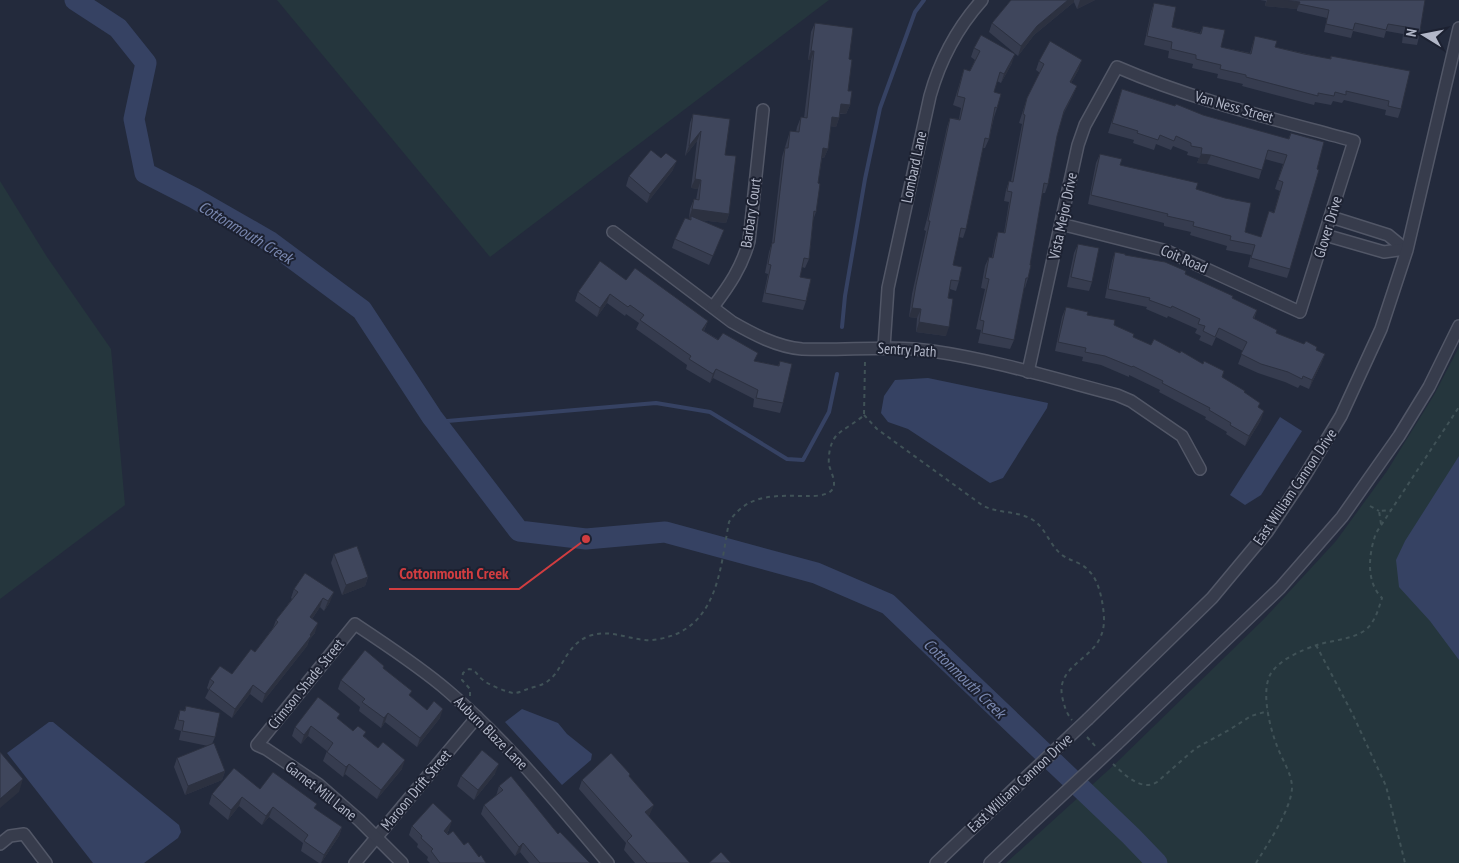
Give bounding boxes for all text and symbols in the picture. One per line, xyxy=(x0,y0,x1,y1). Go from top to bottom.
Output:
north arrow xyxy=(1399,10,1449,60)
text: N xyxy=(1402,27,1421,38)
street label: Van Ness Street xyxy=(1192,86,1276,127)
street label: Lombard Lane xyxy=(897,129,930,205)
street label: Vista Mejor Drive xyxy=(1044,171,1081,262)
street label: Barbary Court xyxy=(736,177,765,249)
street label: Glover Drive xyxy=(1309,194,1346,260)
water label: Cottonmouth Creek xyxy=(195,196,298,269)
street label: Coit Road xyxy=(1158,240,1211,277)
street label: Sentry Path xyxy=(877,338,937,361)
street label: East William Cannon Drive xyxy=(1249,425,1341,549)
callout: Cottonmouth Creek xyxy=(389,558,519,589)
text: Cottonmouth Creek xyxy=(399,563,509,583)
water label: Cottonmouth Creek xyxy=(920,634,1011,723)
street label: Crimson Shade Street xyxy=(263,635,348,733)
street label: Auburn Blaze Lane xyxy=(451,692,532,773)
street label: East William Cannon Drive xyxy=(963,729,1076,836)
street label: Maroon Drift Street xyxy=(376,745,455,834)
street label: Garnet Mill Lane xyxy=(282,757,361,824)

